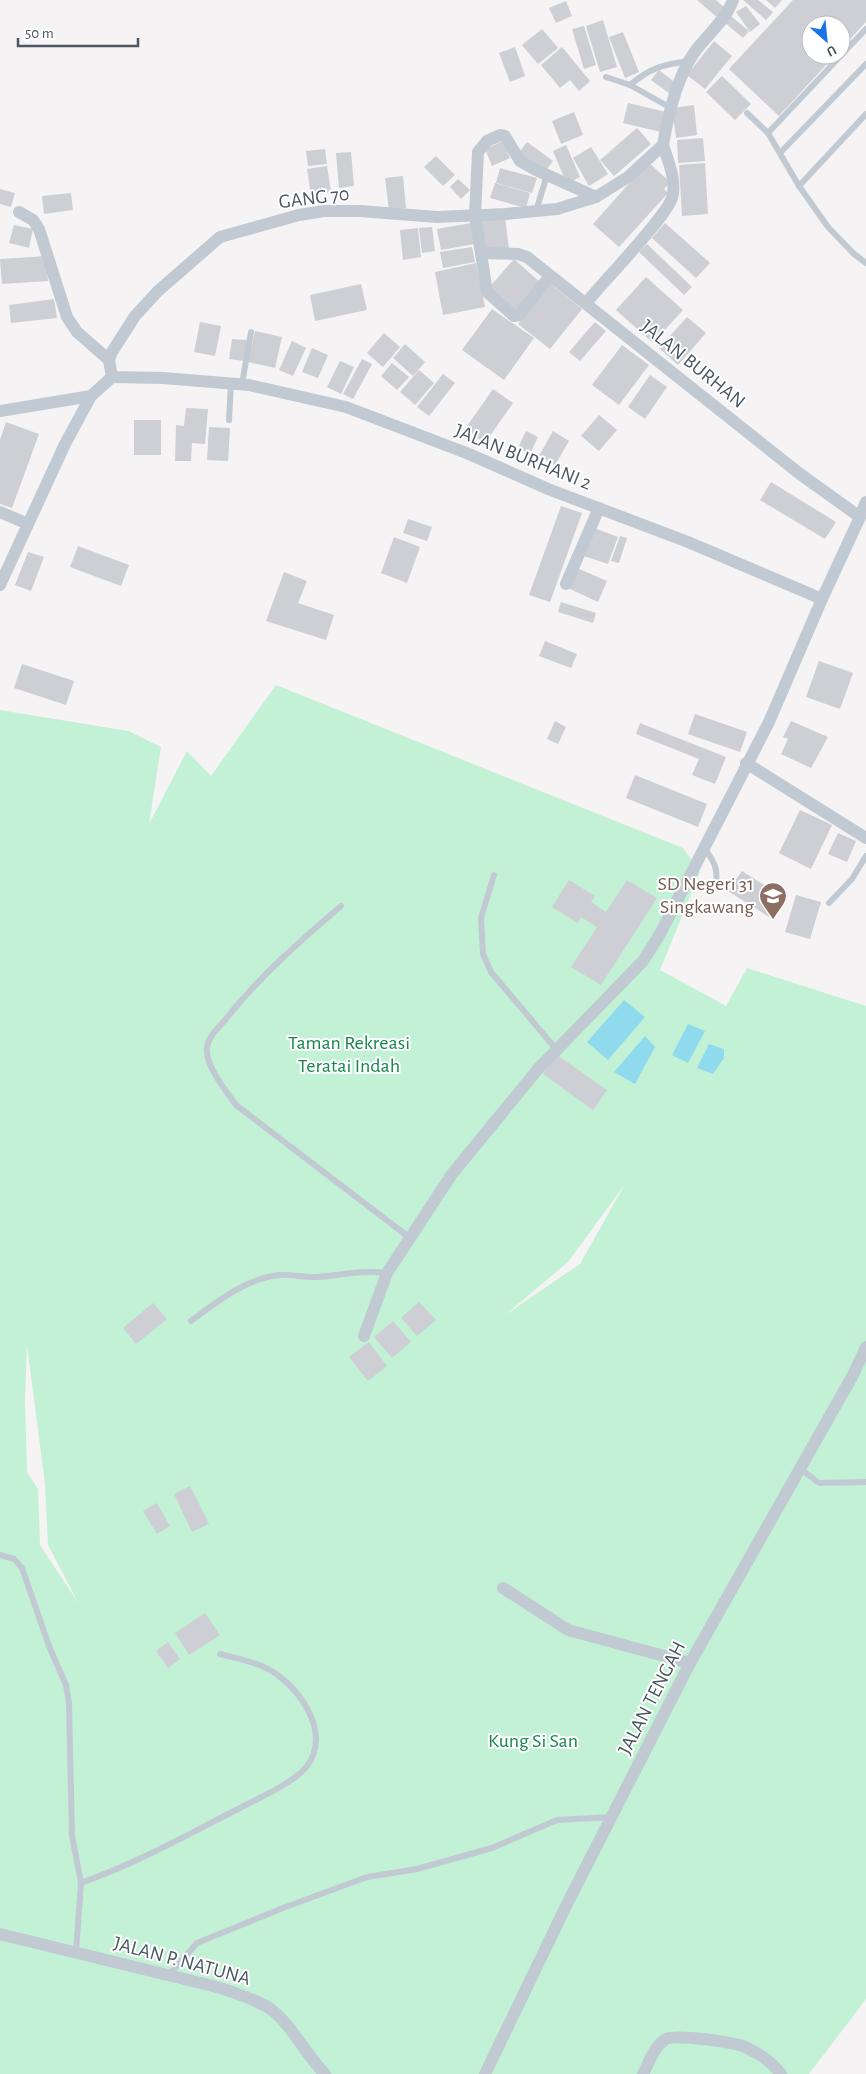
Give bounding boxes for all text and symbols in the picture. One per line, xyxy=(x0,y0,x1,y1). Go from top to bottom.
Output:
scale bar xyxy=(18,15,138,47)
north arrow xyxy=(801,15,851,65)
text: 50 m xyxy=(25,26,54,41)
text: U xyxy=(824,42,839,59)
street label: GANG 70 xyxy=(277,184,351,212)
street label: JALAN BURHAN xyxy=(637,316,749,412)
street label: JALAN BURHANI 2 xyxy=(452,420,594,494)
place label: SD Negeri 31 Singkawang xyxy=(657,874,754,917)
school or university icon: SD Negeri 31 Singkawang xyxy=(758,881,788,920)
park label: Taman Rekreasi Teratai Indah xyxy=(288,1033,410,1076)
street label: JALAN TENGAH xyxy=(615,1638,689,1758)
park label: Kung Si San xyxy=(488,1731,578,1751)
street label: JALAN P. NATUNA xyxy=(111,1933,253,1989)

